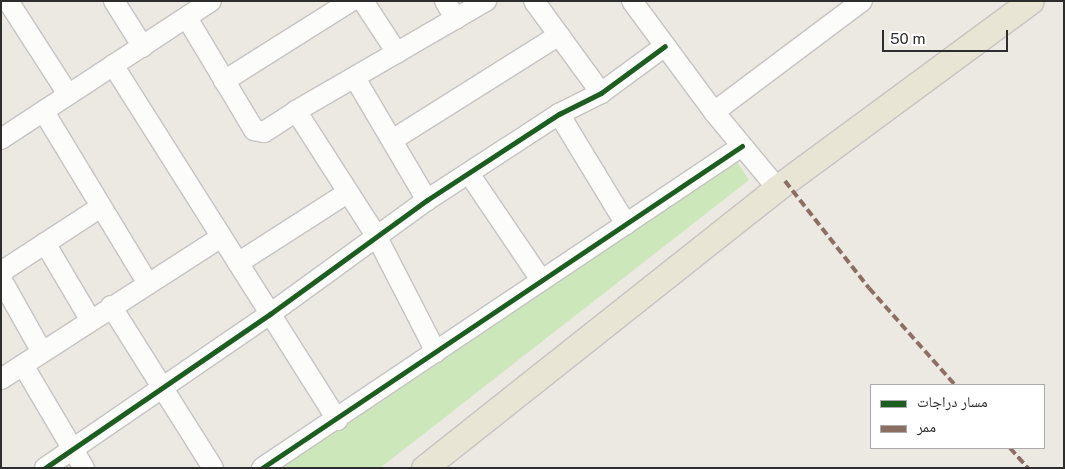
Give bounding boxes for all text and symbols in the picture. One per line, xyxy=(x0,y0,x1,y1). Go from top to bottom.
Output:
scale bar xyxy=(885,20,1011,52)
text: 50 m xyxy=(890,30,925,47)
legend xyxy=(870,384,1045,449)
text: مسار دراجات xyxy=(917,393,988,410)
text: ممر xyxy=(917,418,936,435)

